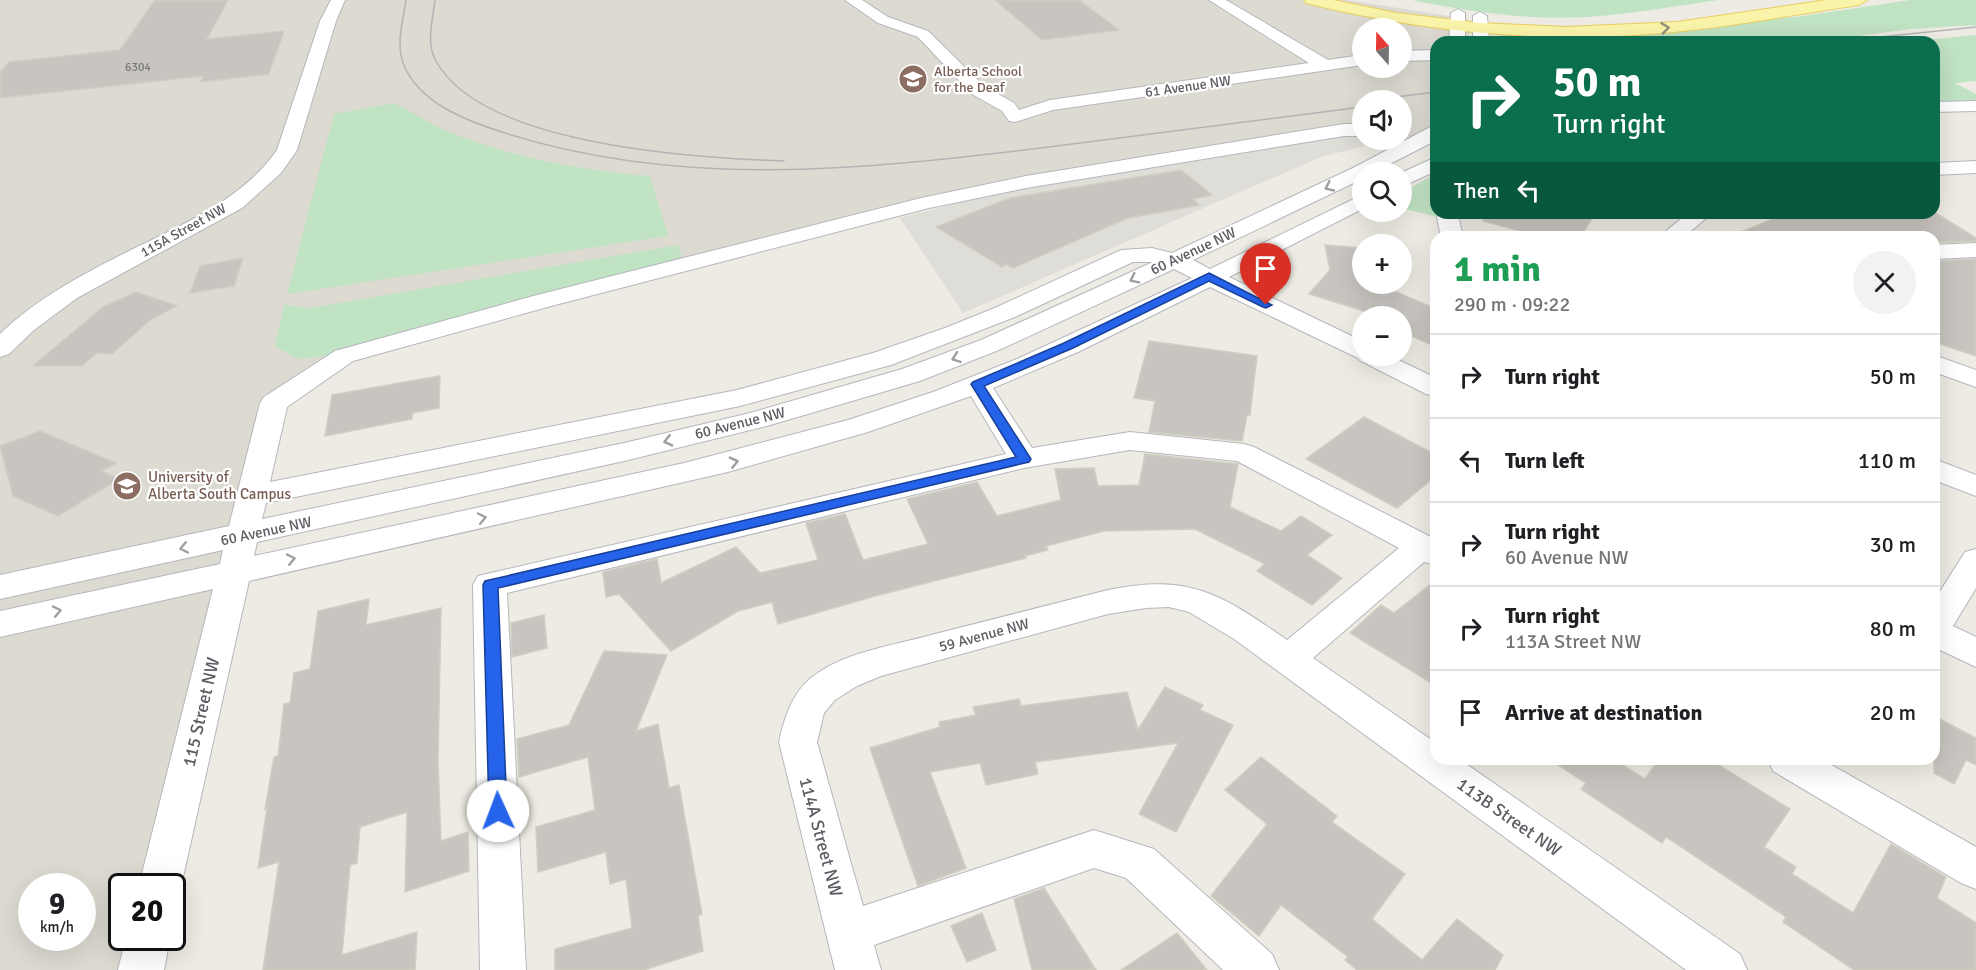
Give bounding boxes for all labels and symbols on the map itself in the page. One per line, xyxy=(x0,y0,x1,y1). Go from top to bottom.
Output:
north arrow xyxy=(1352,18,1412,78)
one-way arrow xyxy=(1661,22,1670,34)
house number: 6304 xyxy=(125,60,151,75)
school or university icon: Alberta School for the Deaf xyxy=(897,63,929,95)
place label: Alberta School for the Deaf xyxy=(934,63,1022,96)
street label: 61 Avenue NW xyxy=(1144,72,1232,101)
one-way arrow xyxy=(1325,179,1336,191)
street label: 115A Street NW xyxy=(137,200,229,261)
street label: 60 Avenue NW xyxy=(1147,223,1239,279)
pin xyxy=(1240,243,1291,305)
one-way arrow xyxy=(1129,272,1140,284)
one-way arrow xyxy=(951,351,962,363)
street label: 60 Avenue NW xyxy=(693,403,787,443)
one-way arrow xyxy=(663,434,673,447)
one-way arrow xyxy=(728,456,738,469)
place label: University of Alberta South Campus xyxy=(148,468,292,503)
school or university icon: University of Alberta South Campus xyxy=(111,470,143,502)
one-way arrow xyxy=(477,512,487,525)
street label: 60 Avenue NW xyxy=(219,513,313,549)
one-way arrow xyxy=(179,541,189,554)
one-way arrow xyxy=(286,554,296,567)
one-way arrow xyxy=(52,605,62,618)
street label: 59 Avenue NW xyxy=(937,614,1031,656)
street label: 115 Street NW xyxy=(178,655,224,769)
street label: 113B Street NW xyxy=(1453,773,1565,861)
street label: 114A Street NW xyxy=(795,775,847,899)
position arrow xyxy=(466,779,530,843)
speed limit sign: 20 xyxy=(108,873,186,951)

